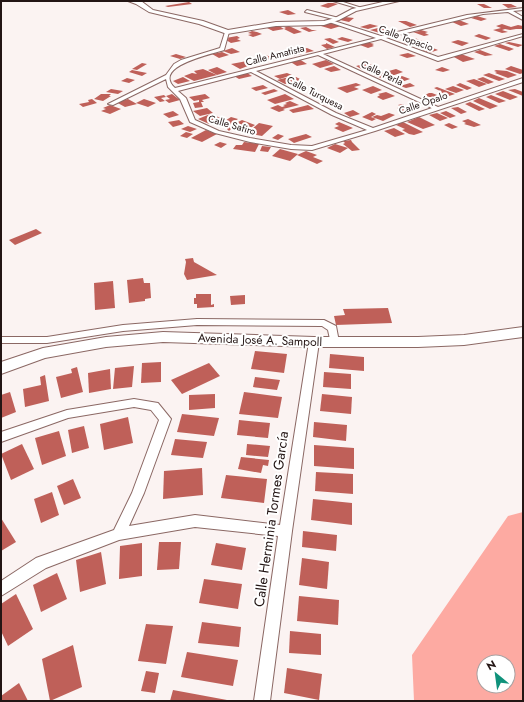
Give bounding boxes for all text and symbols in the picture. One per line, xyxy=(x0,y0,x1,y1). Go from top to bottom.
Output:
street label: Calle Topacio xyxy=(377,21,436,55)
street label: Calle Amatista xyxy=(244,40,306,70)
street label: Calle Perla xyxy=(358,57,406,89)
street label: Calle Turquesa xyxy=(284,72,346,114)
street label: Calle Ópalo xyxy=(397,88,450,118)
street label: Calle Safiro xyxy=(206,111,258,139)
street label: Avenida José A. Sampoll xyxy=(198,329,322,351)
street label: Calle Herminia Tormes García xyxy=(249,430,293,608)
north arrow xyxy=(476,654,516,694)
text: N xyxy=(483,656,499,674)

